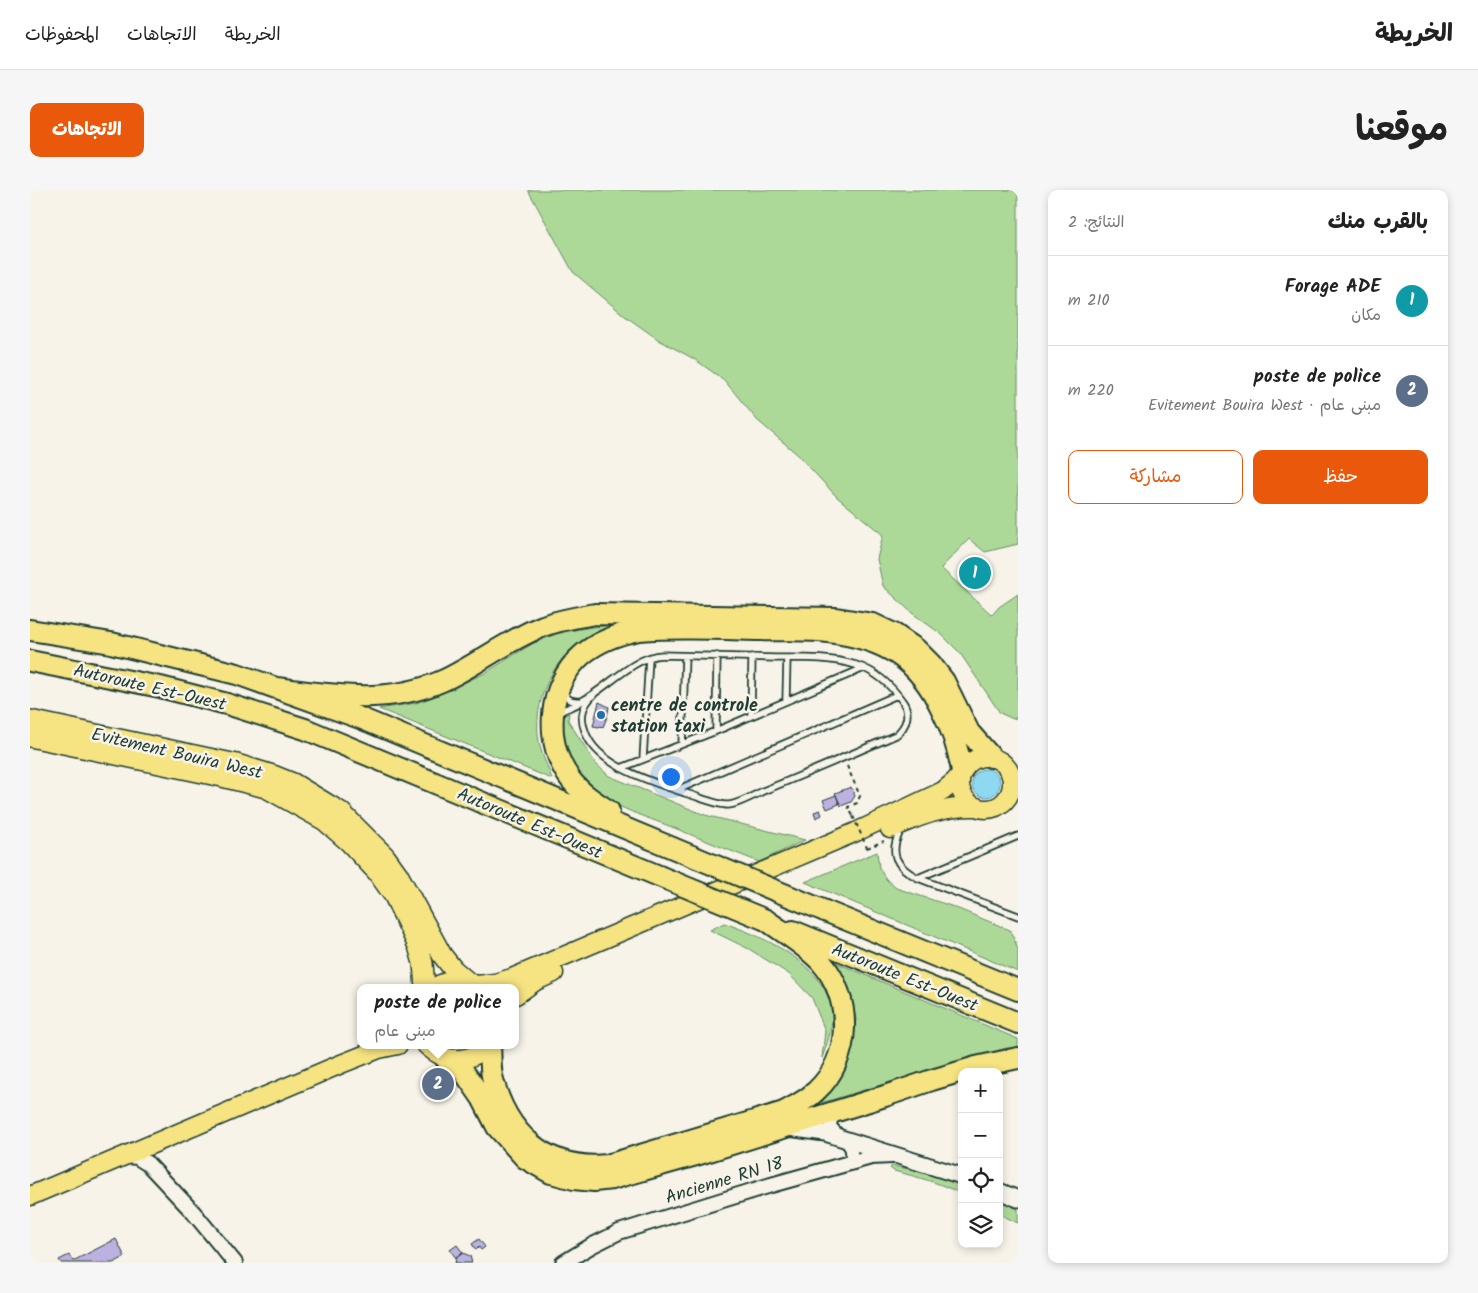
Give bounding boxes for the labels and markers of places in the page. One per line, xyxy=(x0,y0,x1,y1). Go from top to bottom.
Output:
pin: 1 xyxy=(959,554,991,592)
place label: centre de controle station taxi xyxy=(611,692,758,742)
marker: centre de controle station taxi xyxy=(595,709,607,721)
pin: 2 xyxy=(422,1065,454,1103)

